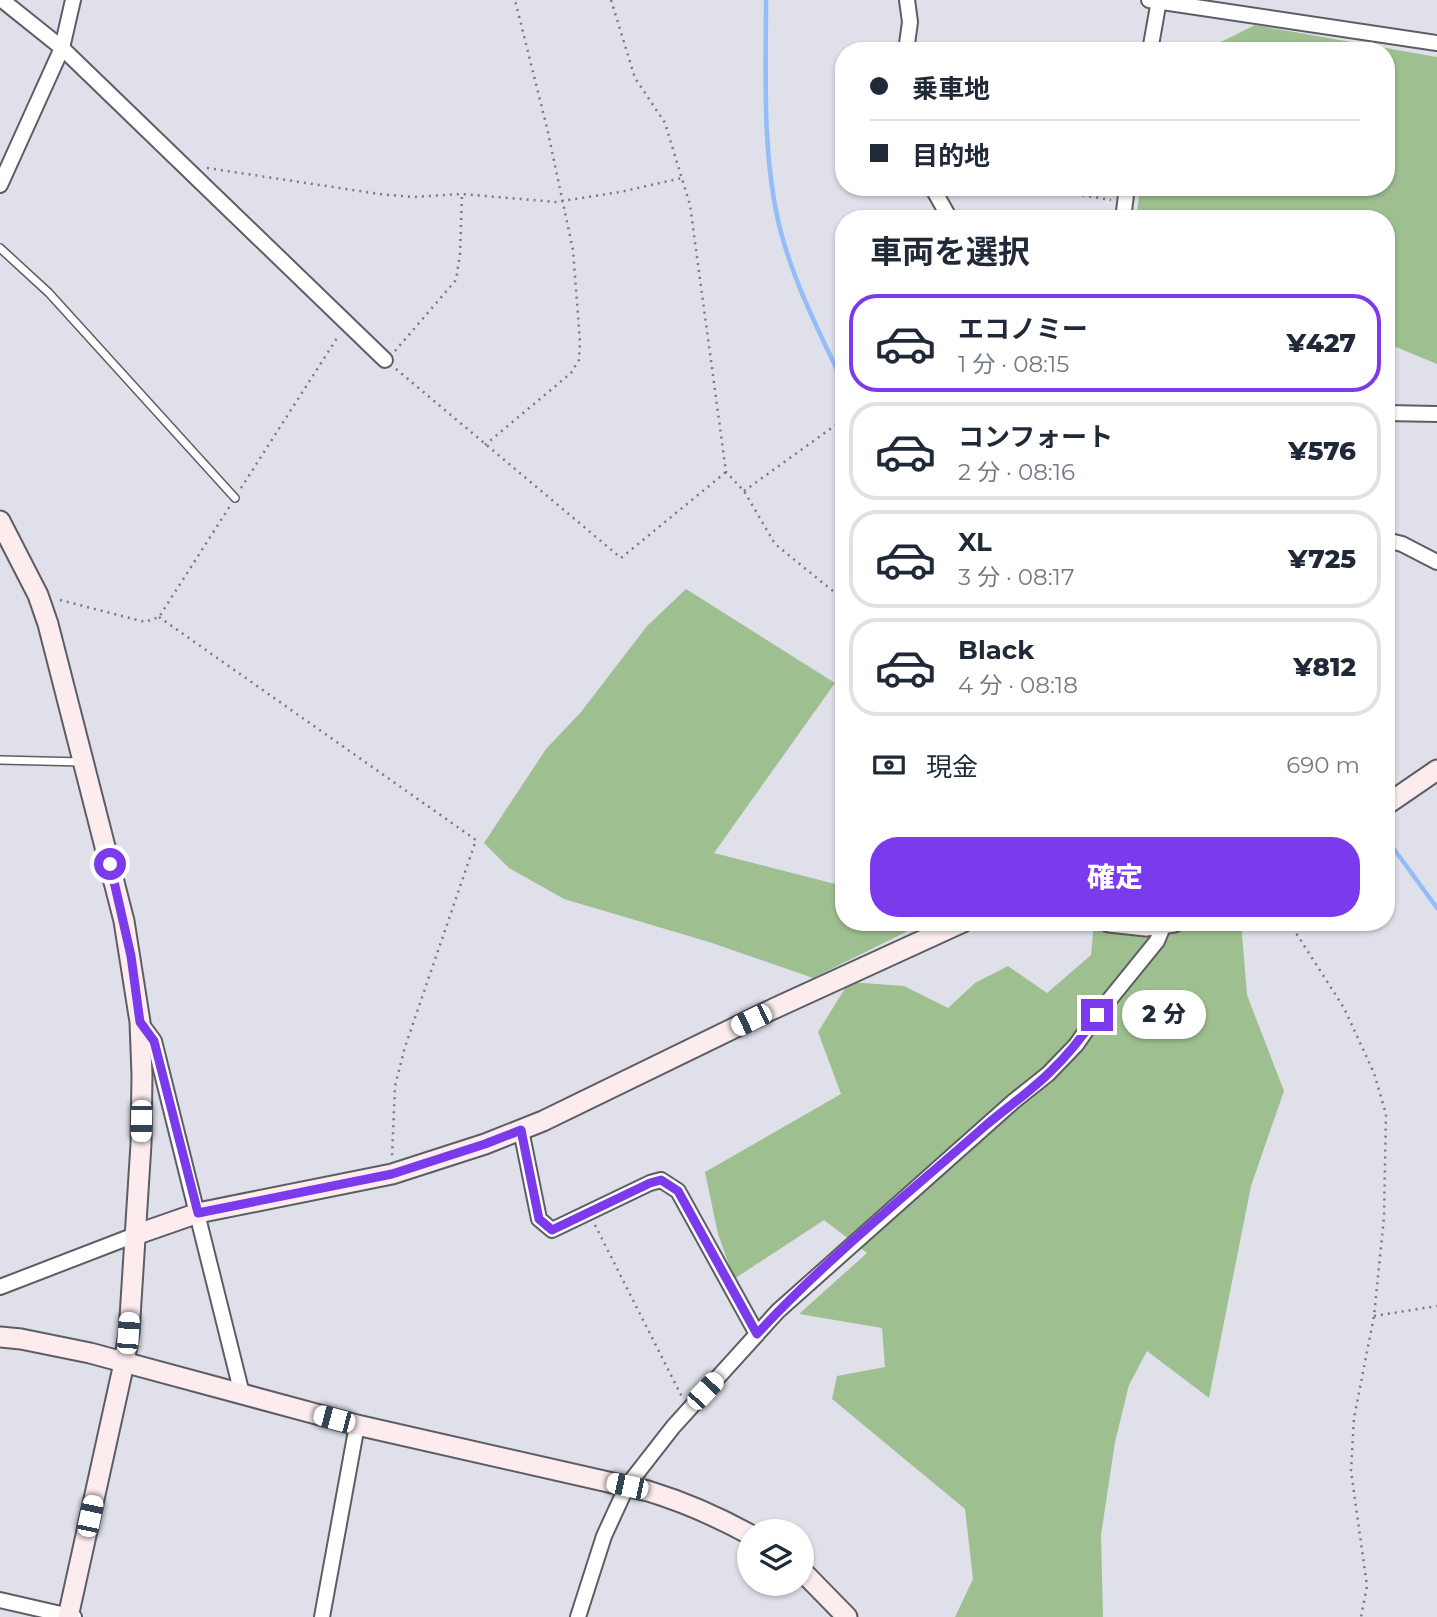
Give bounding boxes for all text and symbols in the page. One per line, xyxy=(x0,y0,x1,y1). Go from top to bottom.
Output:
text: 乗車地 xyxy=(912,73,990,105)
text: 目的地 xyxy=(912,140,990,172)
text: 車両を選択 xyxy=(870,232,1030,271)
icon: car xyxy=(874,312,937,375)
text: エコノミー xyxy=(958,313,1088,345)
text: ¥427 xyxy=(1286,327,1356,359)
text: 1 分 · 08:15 xyxy=(958,350,1069,378)
icon: car xyxy=(874,420,937,483)
text: コンフォート xyxy=(958,421,1113,453)
text: ¥576 xyxy=(1288,435,1356,467)
text: 2 分 · 08:16 xyxy=(958,458,1075,486)
text: XL xyxy=(958,526,992,558)
icon: car xyxy=(874,528,937,591)
text: ¥725 xyxy=(1288,543,1356,575)
text: 3 分 · 08:17 xyxy=(958,563,1074,591)
text: Black xyxy=(958,634,1034,666)
icon: car xyxy=(874,636,937,699)
text: ¥812 xyxy=(1293,651,1356,683)
text: 4 分 · 08:18 xyxy=(958,671,1078,699)
icon: cash xyxy=(870,746,908,784)
text: 現金 xyxy=(926,751,978,783)
text: 690 m xyxy=(1286,751,1360,779)
button: 確定 xyxy=(870,837,1360,917)
route start xyxy=(94,848,126,880)
callout: 2 分 xyxy=(1122,990,1206,1040)
route end xyxy=(1081,999,1113,1031)
text: 2 分 xyxy=(1142,1000,1186,1028)
car xyxy=(728,1001,775,1039)
car xyxy=(131,1100,152,1142)
car xyxy=(117,1311,140,1355)
car xyxy=(683,1368,728,1414)
car xyxy=(311,1403,358,1435)
car xyxy=(605,1471,650,1501)
car xyxy=(76,1493,105,1539)
map controls xyxy=(737,1519,814,1596)
button: layers xyxy=(737,1519,814,1596)

